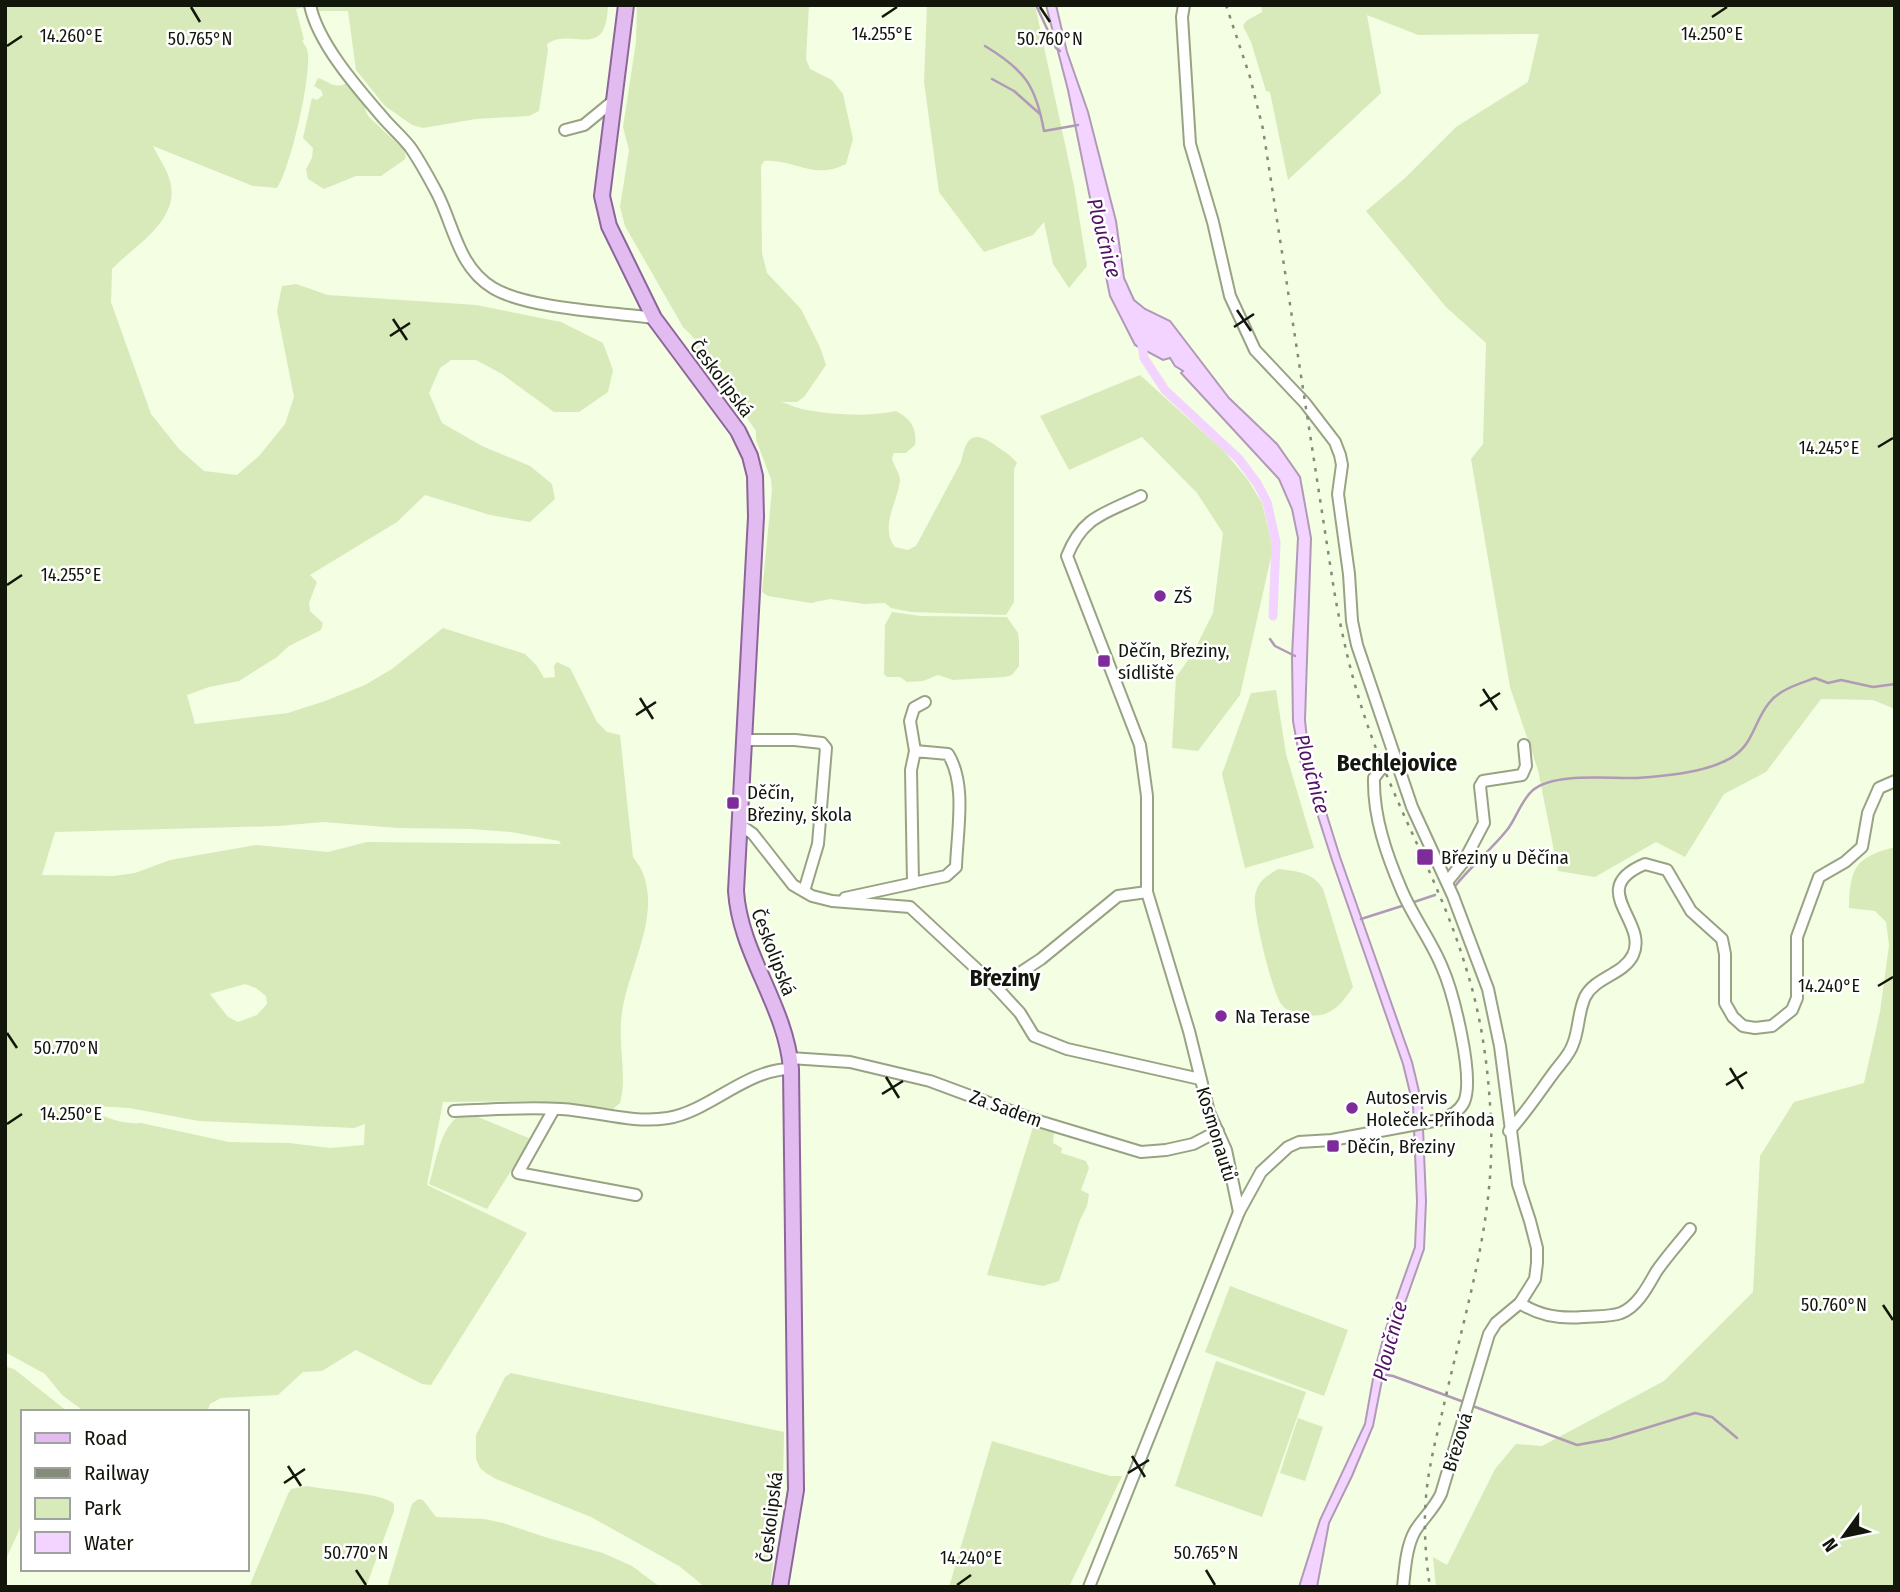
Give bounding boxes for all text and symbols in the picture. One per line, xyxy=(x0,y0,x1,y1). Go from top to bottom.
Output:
text: 14.255°E xyxy=(852,23,912,45)
text: 14.250°E xyxy=(1681,23,1743,45)
text: 14.260°E xyxy=(40,25,102,47)
text: 50.765°N xyxy=(168,28,232,50)
text: 50.760°N xyxy=(1017,28,1083,50)
water label: Ploučnice xyxy=(1081,195,1127,281)
street label: Českolipská xyxy=(685,335,758,422)
text: 14.245°E xyxy=(1799,437,1859,459)
text: 14.255°E xyxy=(41,564,101,586)
place label: ZŠ xyxy=(1174,585,1192,608)
marker: ZŠ xyxy=(1152,588,1168,604)
place label: Děčín, Březiny, sídliště xyxy=(1118,639,1229,684)
marker: Děčín, Březiny, sídliště xyxy=(1096,653,1112,669)
water label: Ploučnice xyxy=(1288,731,1336,817)
district label: Bechlejovice xyxy=(1337,749,1458,777)
place label: Děčín, Březiny, škola xyxy=(747,781,852,826)
marker: Děčín, Březiny, škola xyxy=(725,795,741,811)
place label: Březiny u Děčína xyxy=(1441,846,1569,869)
marker: Březiny u Děčína xyxy=(1415,847,1435,867)
street label: Českolipská xyxy=(746,905,801,999)
district label: Březiny xyxy=(970,964,1041,992)
text: 14.240°E xyxy=(1798,975,1860,997)
place label: Na Terase xyxy=(1235,1005,1310,1028)
marker: Na Terase xyxy=(1213,1008,1229,1024)
text: 50.770°N xyxy=(34,1037,98,1059)
street label: Kosmonautů xyxy=(1191,1084,1242,1184)
street label: Za Sadem xyxy=(966,1085,1045,1132)
place label: Autoservis Holeček-Příhoda xyxy=(1366,1086,1495,1131)
marker: Autoservis Holeček-Příhoda xyxy=(1344,1100,1360,1116)
text: 14.250°E xyxy=(40,1103,102,1125)
place label: Děčín, Březiny xyxy=(1347,1135,1456,1158)
marker: Děčín, Březiny xyxy=(1325,1138,1341,1154)
text: 50.760°N xyxy=(1801,1294,1867,1316)
water label: Ploučnice xyxy=(1367,1298,1413,1384)
legend xyxy=(21,1410,248,1571)
street label: Březová xyxy=(1438,1410,1477,1474)
text: Road xyxy=(84,1425,128,1451)
text: Railway xyxy=(84,1460,150,1486)
street label: Českolipská xyxy=(754,1470,787,1564)
text: Park xyxy=(84,1495,122,1521)
north arrow xyxy=(1809,1501,1879,1571)
text: Water xyxy=(84,1530,134,1556)
text: N xyxy=(1817,1534,1843,1556)
text: 50.770°N xyxy=(324,1542,388,1564)
text: 50.765°N xyxy=(1174,1542,1238,1564)
text: 14.240°E xyxy=(940,1547,1002,1569)

